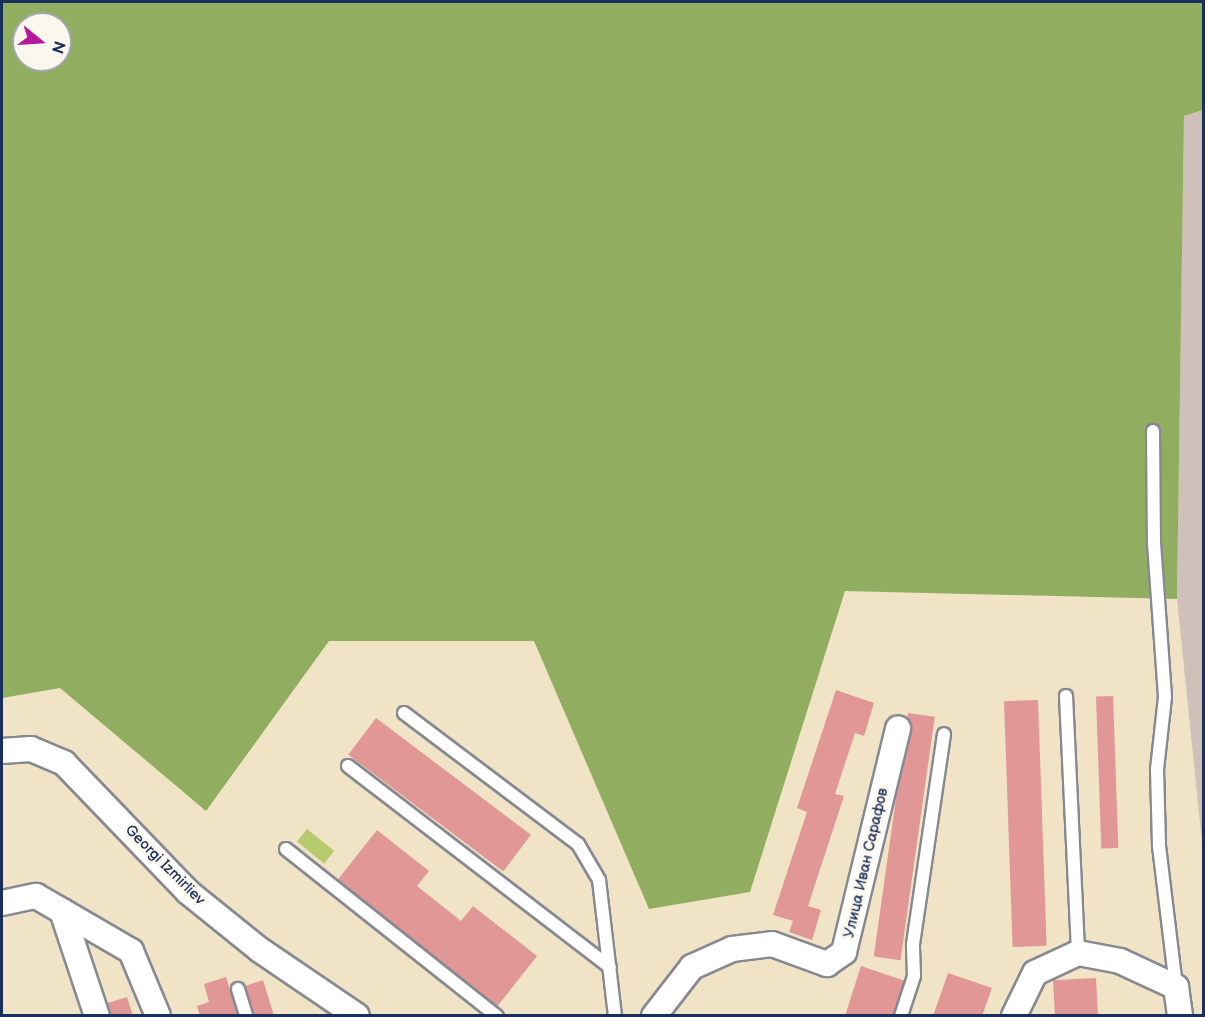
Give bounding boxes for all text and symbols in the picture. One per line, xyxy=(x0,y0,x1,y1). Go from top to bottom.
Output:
north arrow xyxy=(12,12,72,72)
text: N xyxy=(47,38,69,56)
street label: Улица Иван Сарафов xyxy=(840,786,892,940)
street label: Georgi Izmirliev xyxy=(121,821,209,909)

